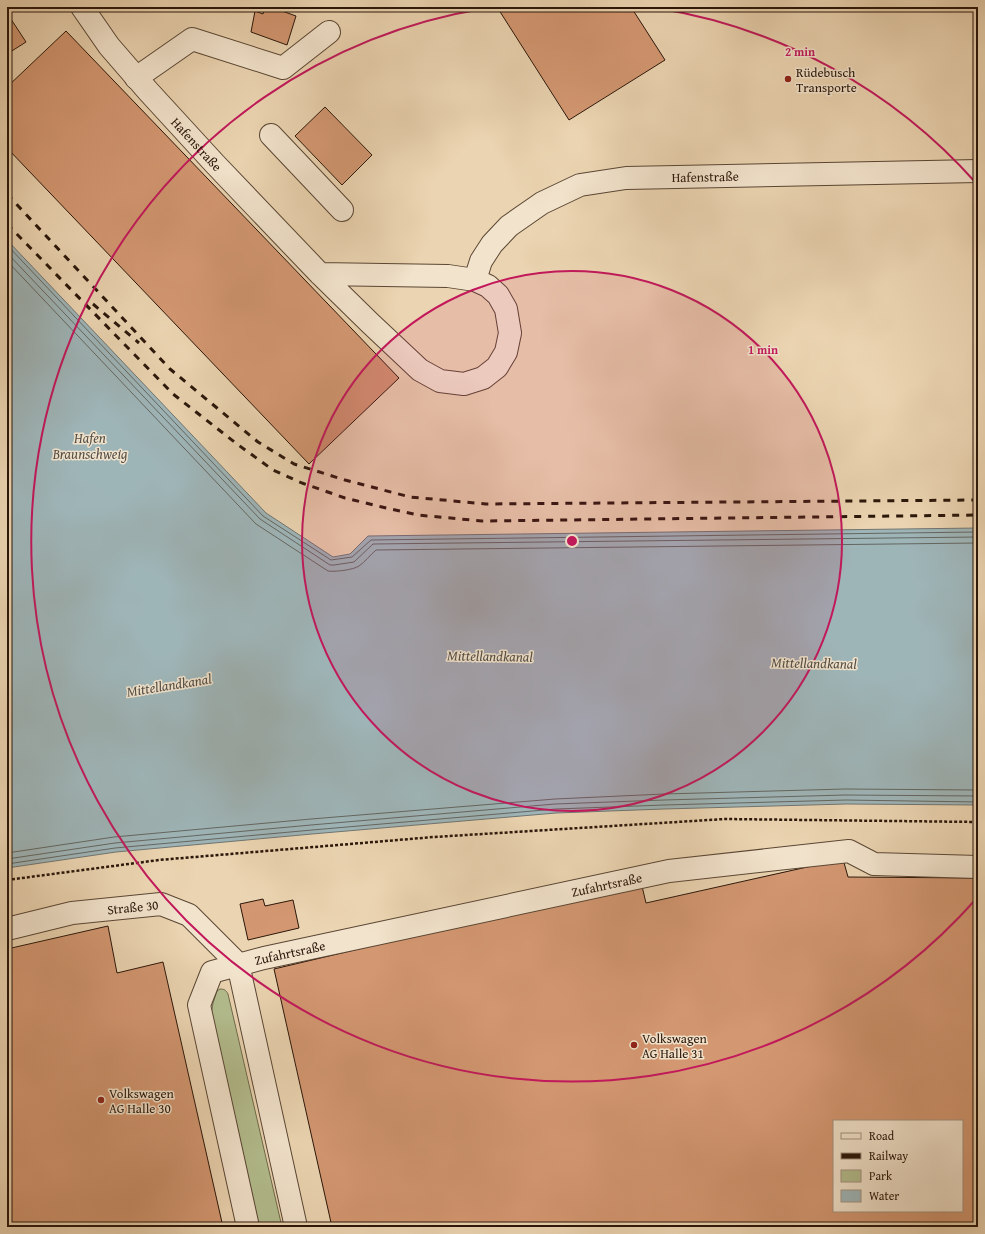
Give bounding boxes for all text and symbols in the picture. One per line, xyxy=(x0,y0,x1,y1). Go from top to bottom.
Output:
text: 2 min xyxy=(785,43,815,60)
place label: Rüdebusch Transporte xyxy=(796,63,857,97)
marker: Rüdebusch Transporte xyxy=(783,74,793,84)
street label: Hafenstraße xyxy=(167,113,226,175)
street label: Hafenstraße xyxy=(671,166,739,187)
text: 1 min xyxy=(748,341,778,358)
water label: Hafen Braunschweig xyxy=(52,428,128,464)
centre of rings xyxy=(565,534,579,548)
water label: Mittellandkanal xyxy=(447,645,534,667)
water label: Mittellandkanal xyxy=(771,652,858,674)
water label: Mittellandkanal xyxy=(125,668,213,702)
street label: Zufahrtsraße xyxy=(569,868,644,901)
street label: Straße 30 xyxy=(106,895,159,919)
street label: Zufahrtsraße xyxy=(252,936,327,970)
place label: Volkswagen AG Halle 31 xyxy=(642,1029,708,1063)
marker: Volkswagen AG Halle 31 xyxy=(629,1040,639,1050)
place label: Volkswagen AG Halle 30 xyxy=(109,1084,175,1118)
marker: Volkswagen AG Halle 30 xyxy=(96,1095,106,1105)
legend xyxy=(833,1120,963,1212)
text: Road xyxy=(869,1127,895,1144)
text: Railway xyxy=(869,1147,908,1164)
text: Park xyxy=(869,1167,893,1184)
text: Water xyxy=(869,1187,899,1204)

